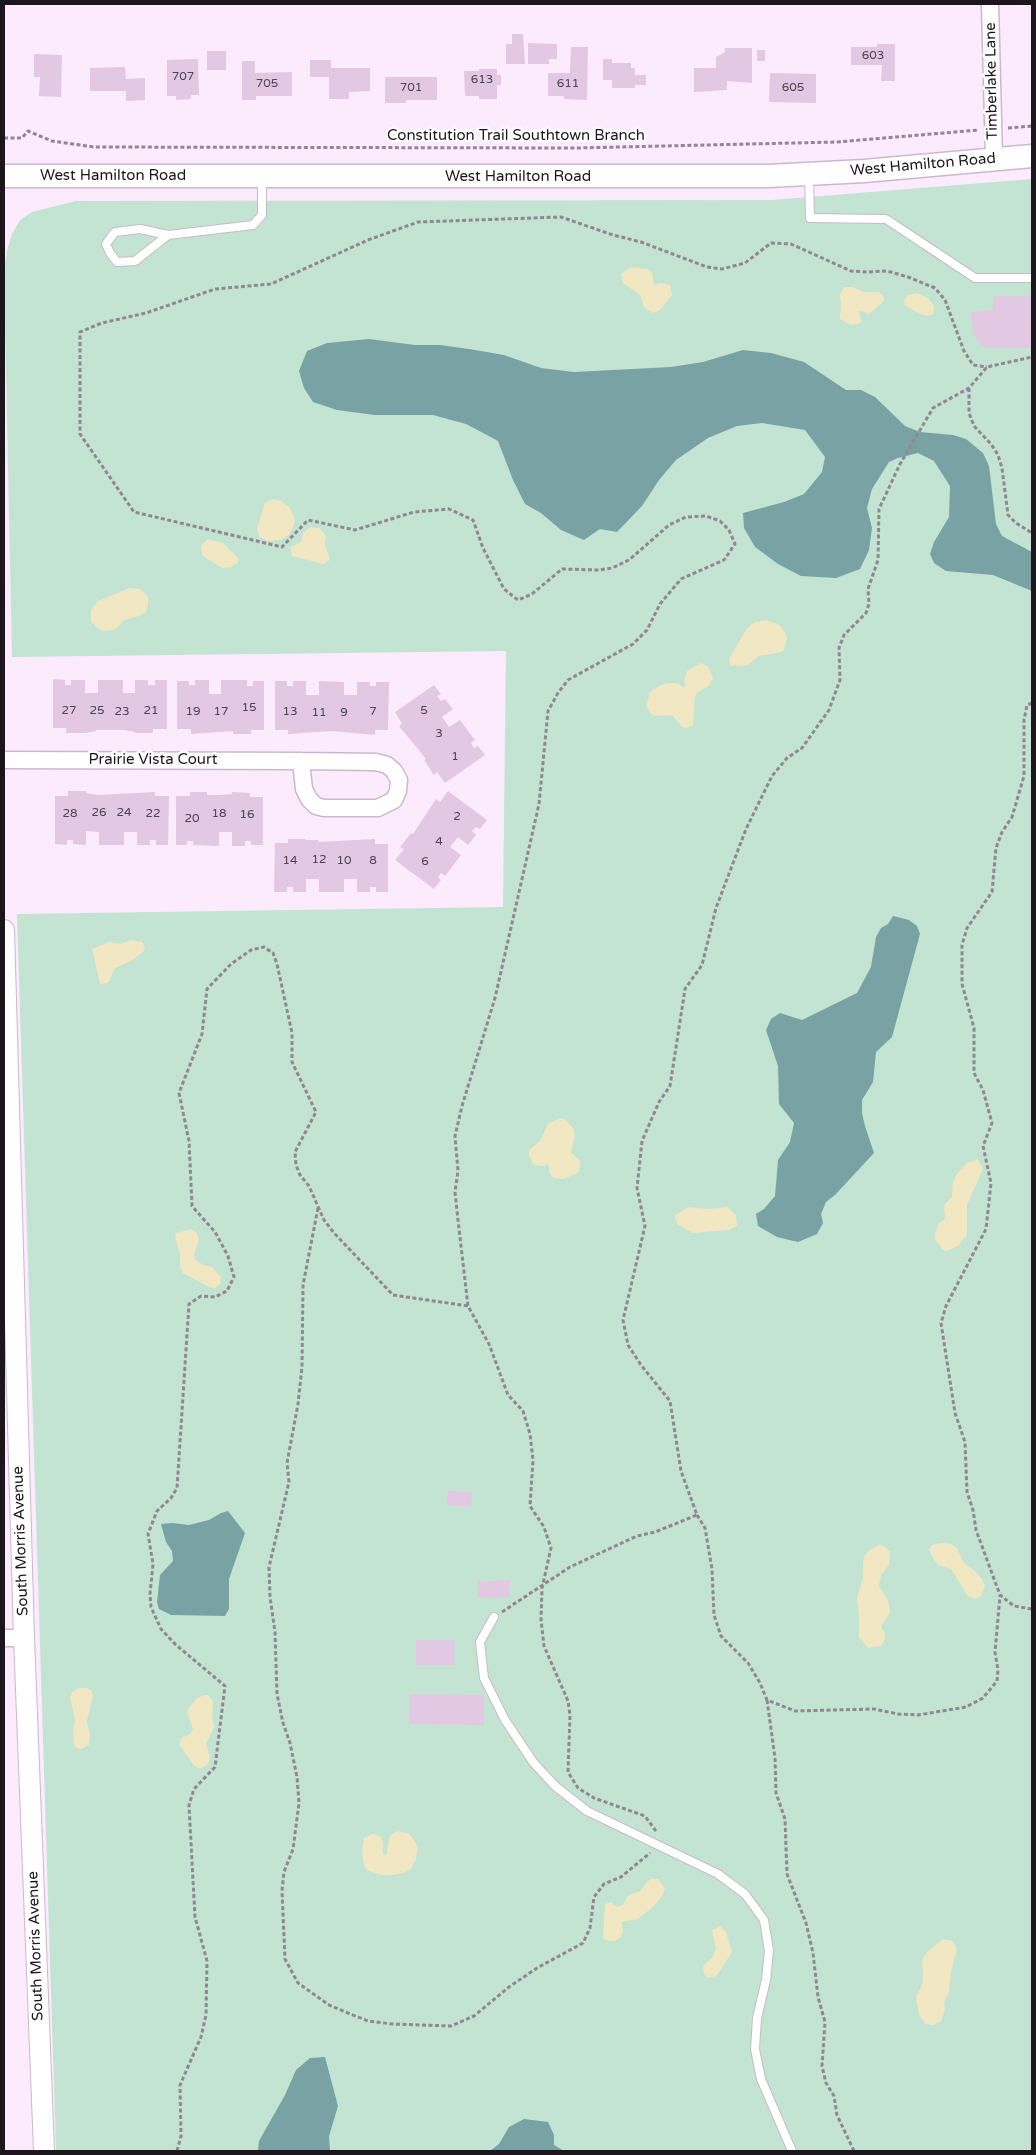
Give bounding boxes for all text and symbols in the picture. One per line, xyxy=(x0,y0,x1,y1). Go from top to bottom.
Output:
street label: Timberlake Lane xyxy=(982,22,1002,140)
house number: 603 xyxy=(862,49,884,63)
house number: 707 xyxy=(172,70,194,84)
house number: 613 xyxy=(471,73,493,87)
house number: 705 xyxy=(256,77,278,91)
house number: 611 xyxy=(557,77,579,91)
house number: 701 xyxy=(400,81,422,95)
house number: 605 xyxy=(782,81,804,95)
street label: Constitution Trail Southtown Branch xyxy=(387,127,645,145)
street label: West Hamilton Road xyxy=(849,150,997,180)
street label: West Hamilton Road xyxy=(40,167,186,185)
street label: West Hamilton Road xyxy=(445,168,591,186)
house number: 15 xyxy=(241,701,257,715)
house number: 27 xyxy=(61,704,77,718)
house number: 25 xyxy=(89,704,105,718)
house number: 21 xyxy=(143,704,159,718)
house number: 5 xyxy=(420,704,428,718)
house number: 23 xyxy=(114,705,130,719)
house number: 19 xyxy=(185,705,201,719)
house number: 17 xyxy=(213,705,229,719)
house number: 13 xyxy=(282,705,298,719)
house number: 7 xyxy=(369,705,377,719)
house number: 11 xyxy=(311,706,327,720)
house number: 9 xyxy=(340,706,348,720)
house number: 3 xyxy=(435,727,443,741)
house number: 1 xyxy=(451,750,459,764)
street label: Prairie Vista Court xyxy=(89,751,217,769)
house number: 26 xyxy=(91,806,107,820)
house number: 24 xyxy=(116,806,132,820)
house number: 28 xyxy=(62,807,78,821)
house number: 22 xyxy=(145,807,161,821)
house number: 18 xyxy=(211,807,227,821)
house number: 16 xyxy=(239,808,255,822)
house number: 2 xyxy=(453,810,461,824)
house number: 20 xyxy=(184,812,200,826)
house number: 4 xyxy=(435,835,443,849)
house number: 12 xyxy=(311,853,327,867)
house number: 14 xyxy=(282,854,298,868)
house number: 10 xyxy=(336,854,352,868)
house number: 8 xyxy=(369,854,377,868)
house number: 6 xyxy=(421,855,429,869)
street label: South Morris Avenue xyxy=(9,1466,33,1616)
street label: South Morris Avenue xyxy=(24,1871,48,2021)

